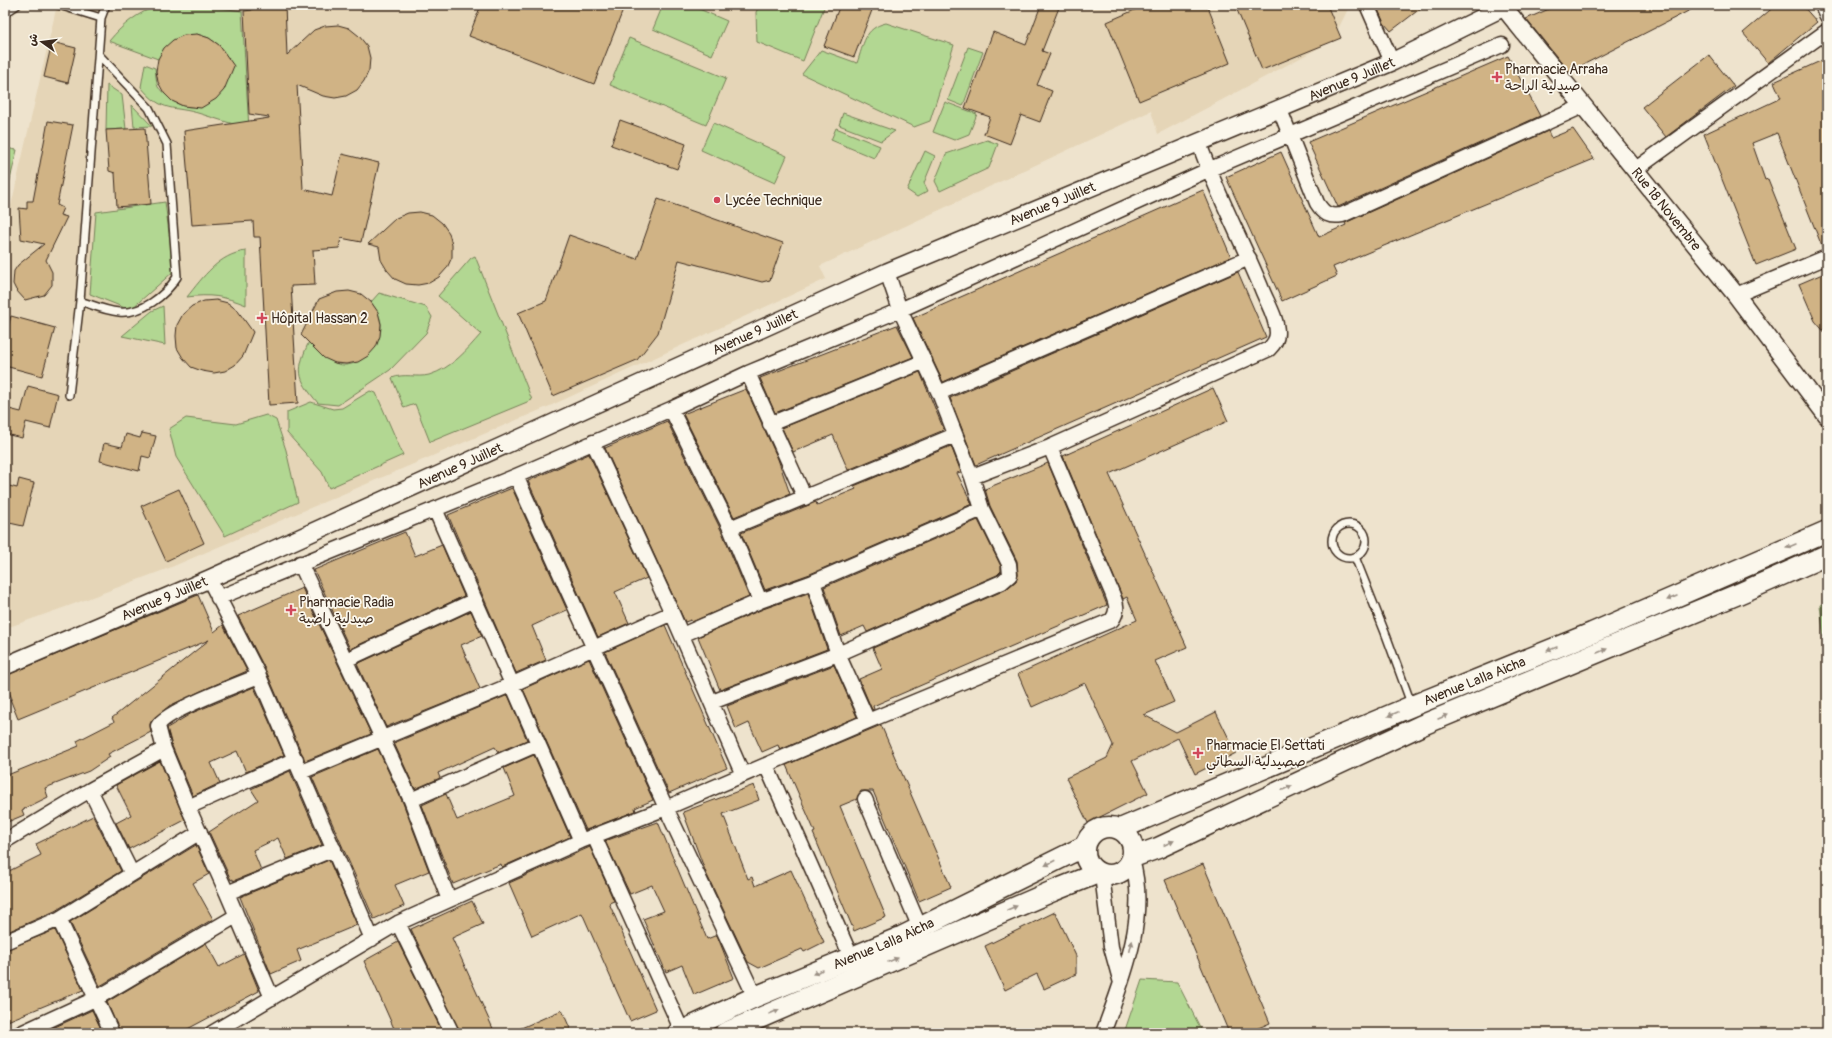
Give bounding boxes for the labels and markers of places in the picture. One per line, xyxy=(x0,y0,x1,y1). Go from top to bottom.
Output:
place label: Pharmacie Arraha صيدلية الراحة xyxy=(1505,61,1608,94)
marker: Pharmacie Arraha صيدلية الراحة xyxy=(1492,72,1502,82)
place label: Lycée Technique xyxy=(725,192,822,209)
marker: Lycée Technique xyxy=(712,195,722,205)
place label: Hôpital Hassan 2 xyxy=(271,310,368,327)
marker: Hôpital Hassan 2 xyxy=(256,312,268,324)
place label: Pharmacie Radia صيدلية راضية xyxy=(299,594,394,627)
marker: Pharmacie Radia صيدلية راضية xyxy=(286,605,296,615)
place label: Pharmacie El Settati صصيدلية السطاتي xyxy=(1206,737,1325,774)
marker: Pharmacie El Settati صصيدلية السطاتي xyxy=(1193,748,1203,758)

